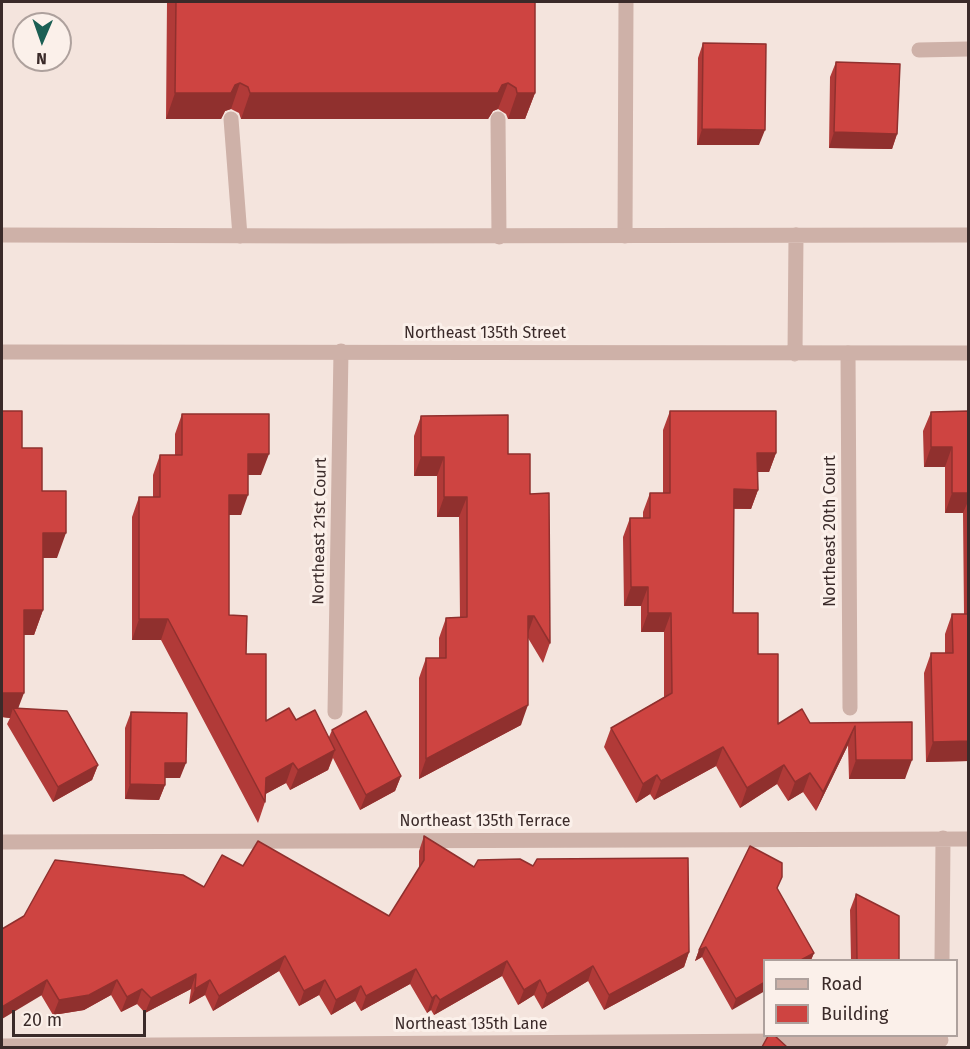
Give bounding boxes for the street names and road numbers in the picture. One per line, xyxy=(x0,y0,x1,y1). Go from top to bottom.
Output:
street label: Northeast 135th Street xyxy=(404,324,566,344)
street label: Northeast 20th Court xyxy=(821,455,841,607)
street label: Northeast 21st Court xyxy=(309,457,331,605)
street label: Northeast 135th Terrace xyxy=(399,812,571,832)
street label: Northeast 135th Lane xyxy=(394,1015,548,1035)

